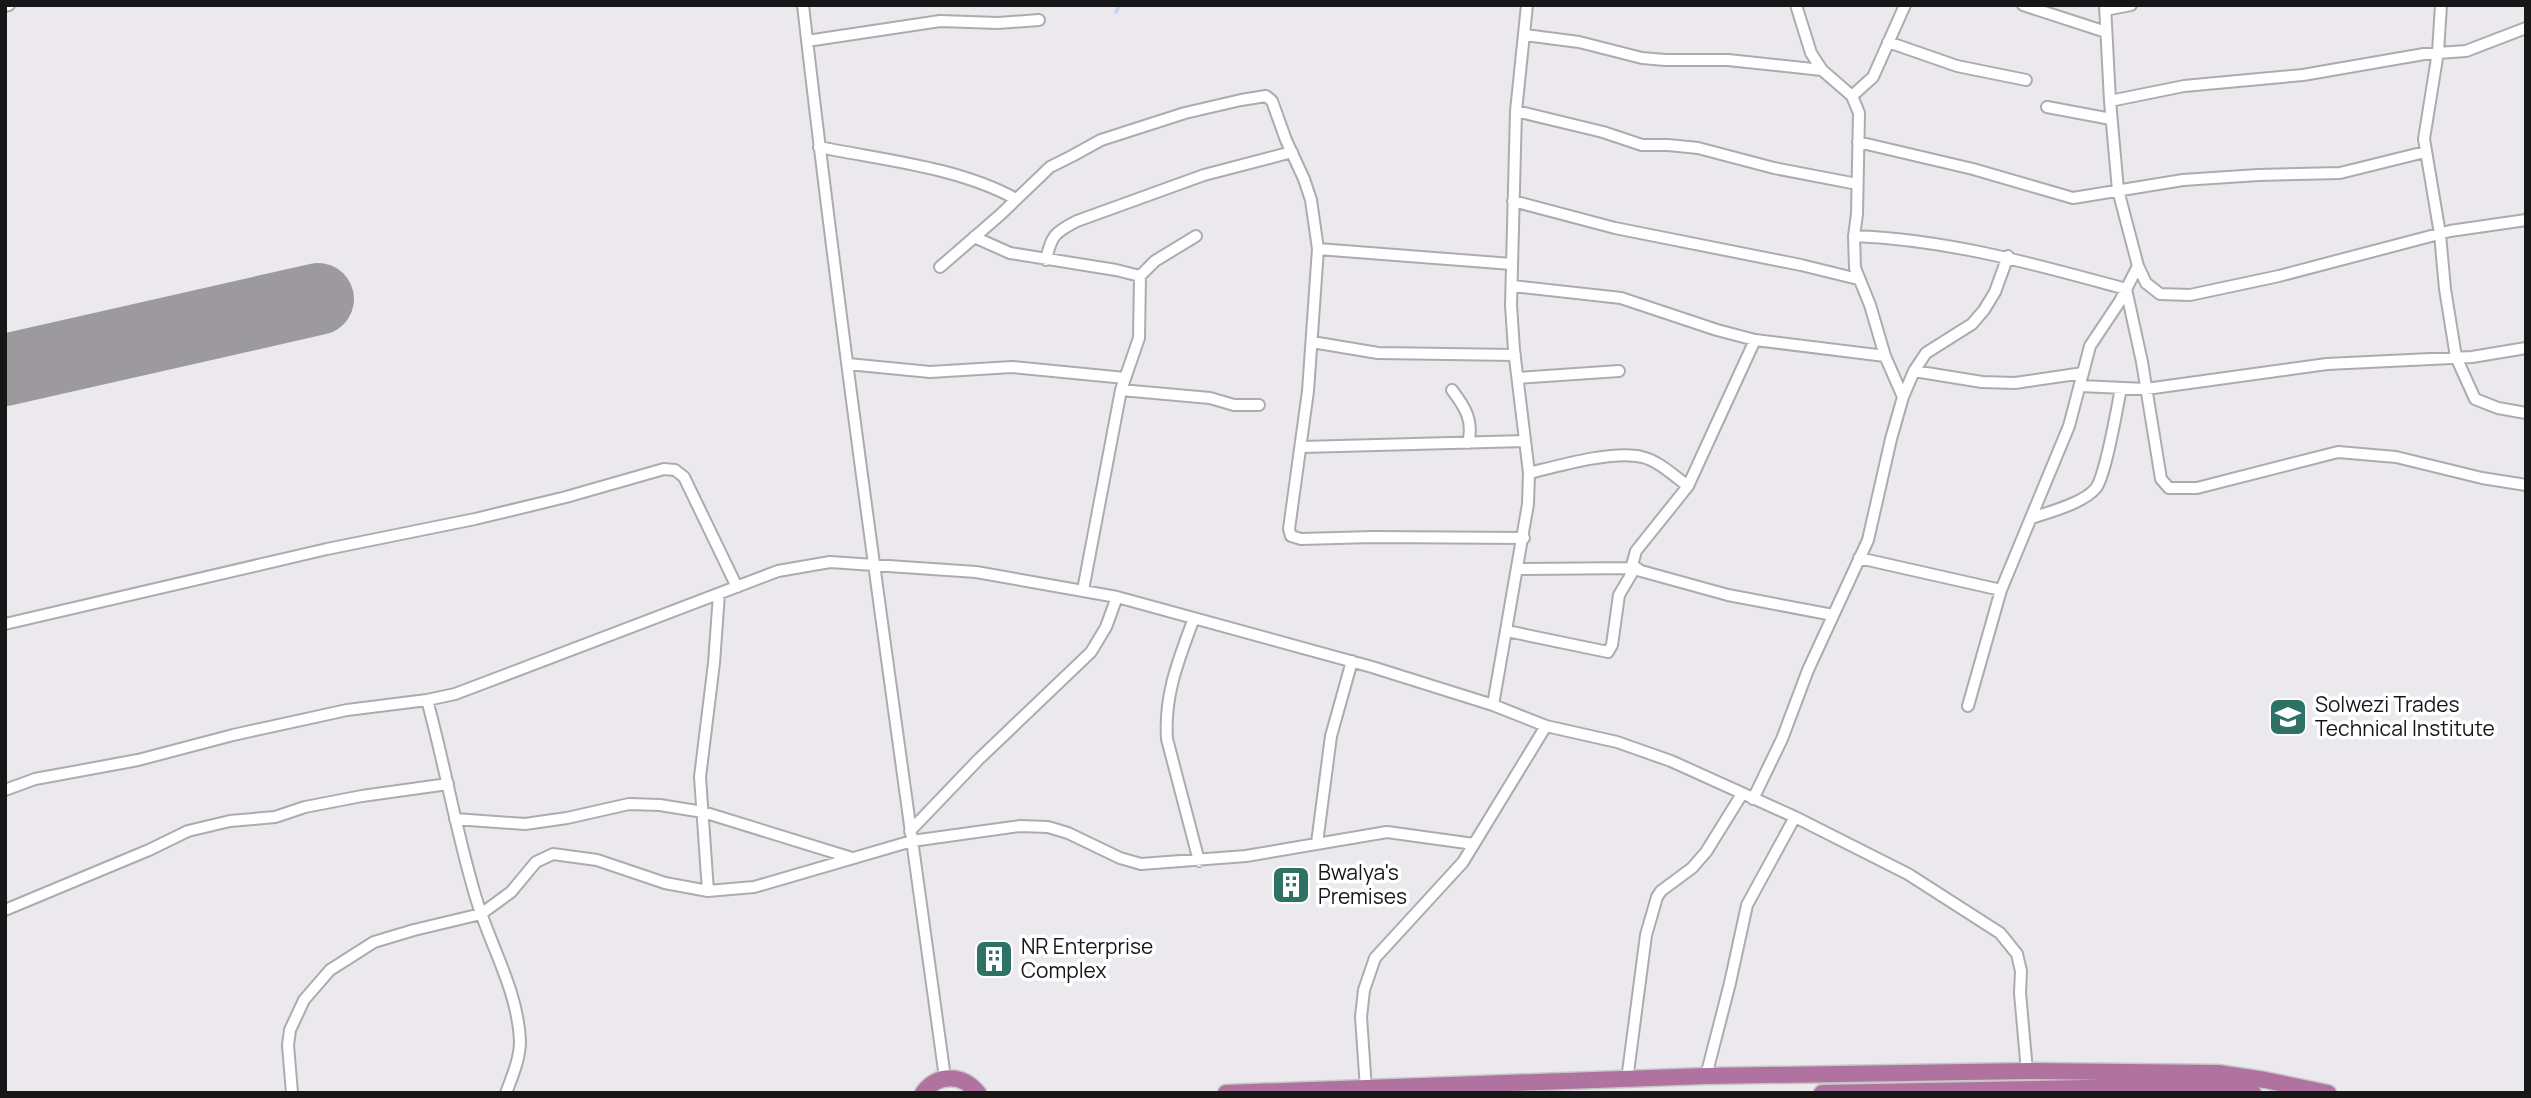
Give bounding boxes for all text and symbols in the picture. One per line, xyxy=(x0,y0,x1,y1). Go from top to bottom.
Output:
place label: Solwezi Trades Technical Institute xyxy=(2315,690,2495,742)
school or university icon: Solwezi Trades Technical Institute xyxy=(2267,696,2309,738)
place label: Bwalya's Premises xyxy=(1318,858,1407,910)
building icon: Bwalya's Premises xyxy=(1270,864,1312,906)
place label: NR Enterprise Complex xyxy=(1021,932,1153,984)
building icon: NR Enterprise Complex xyxy=(973,938,1015,980)

